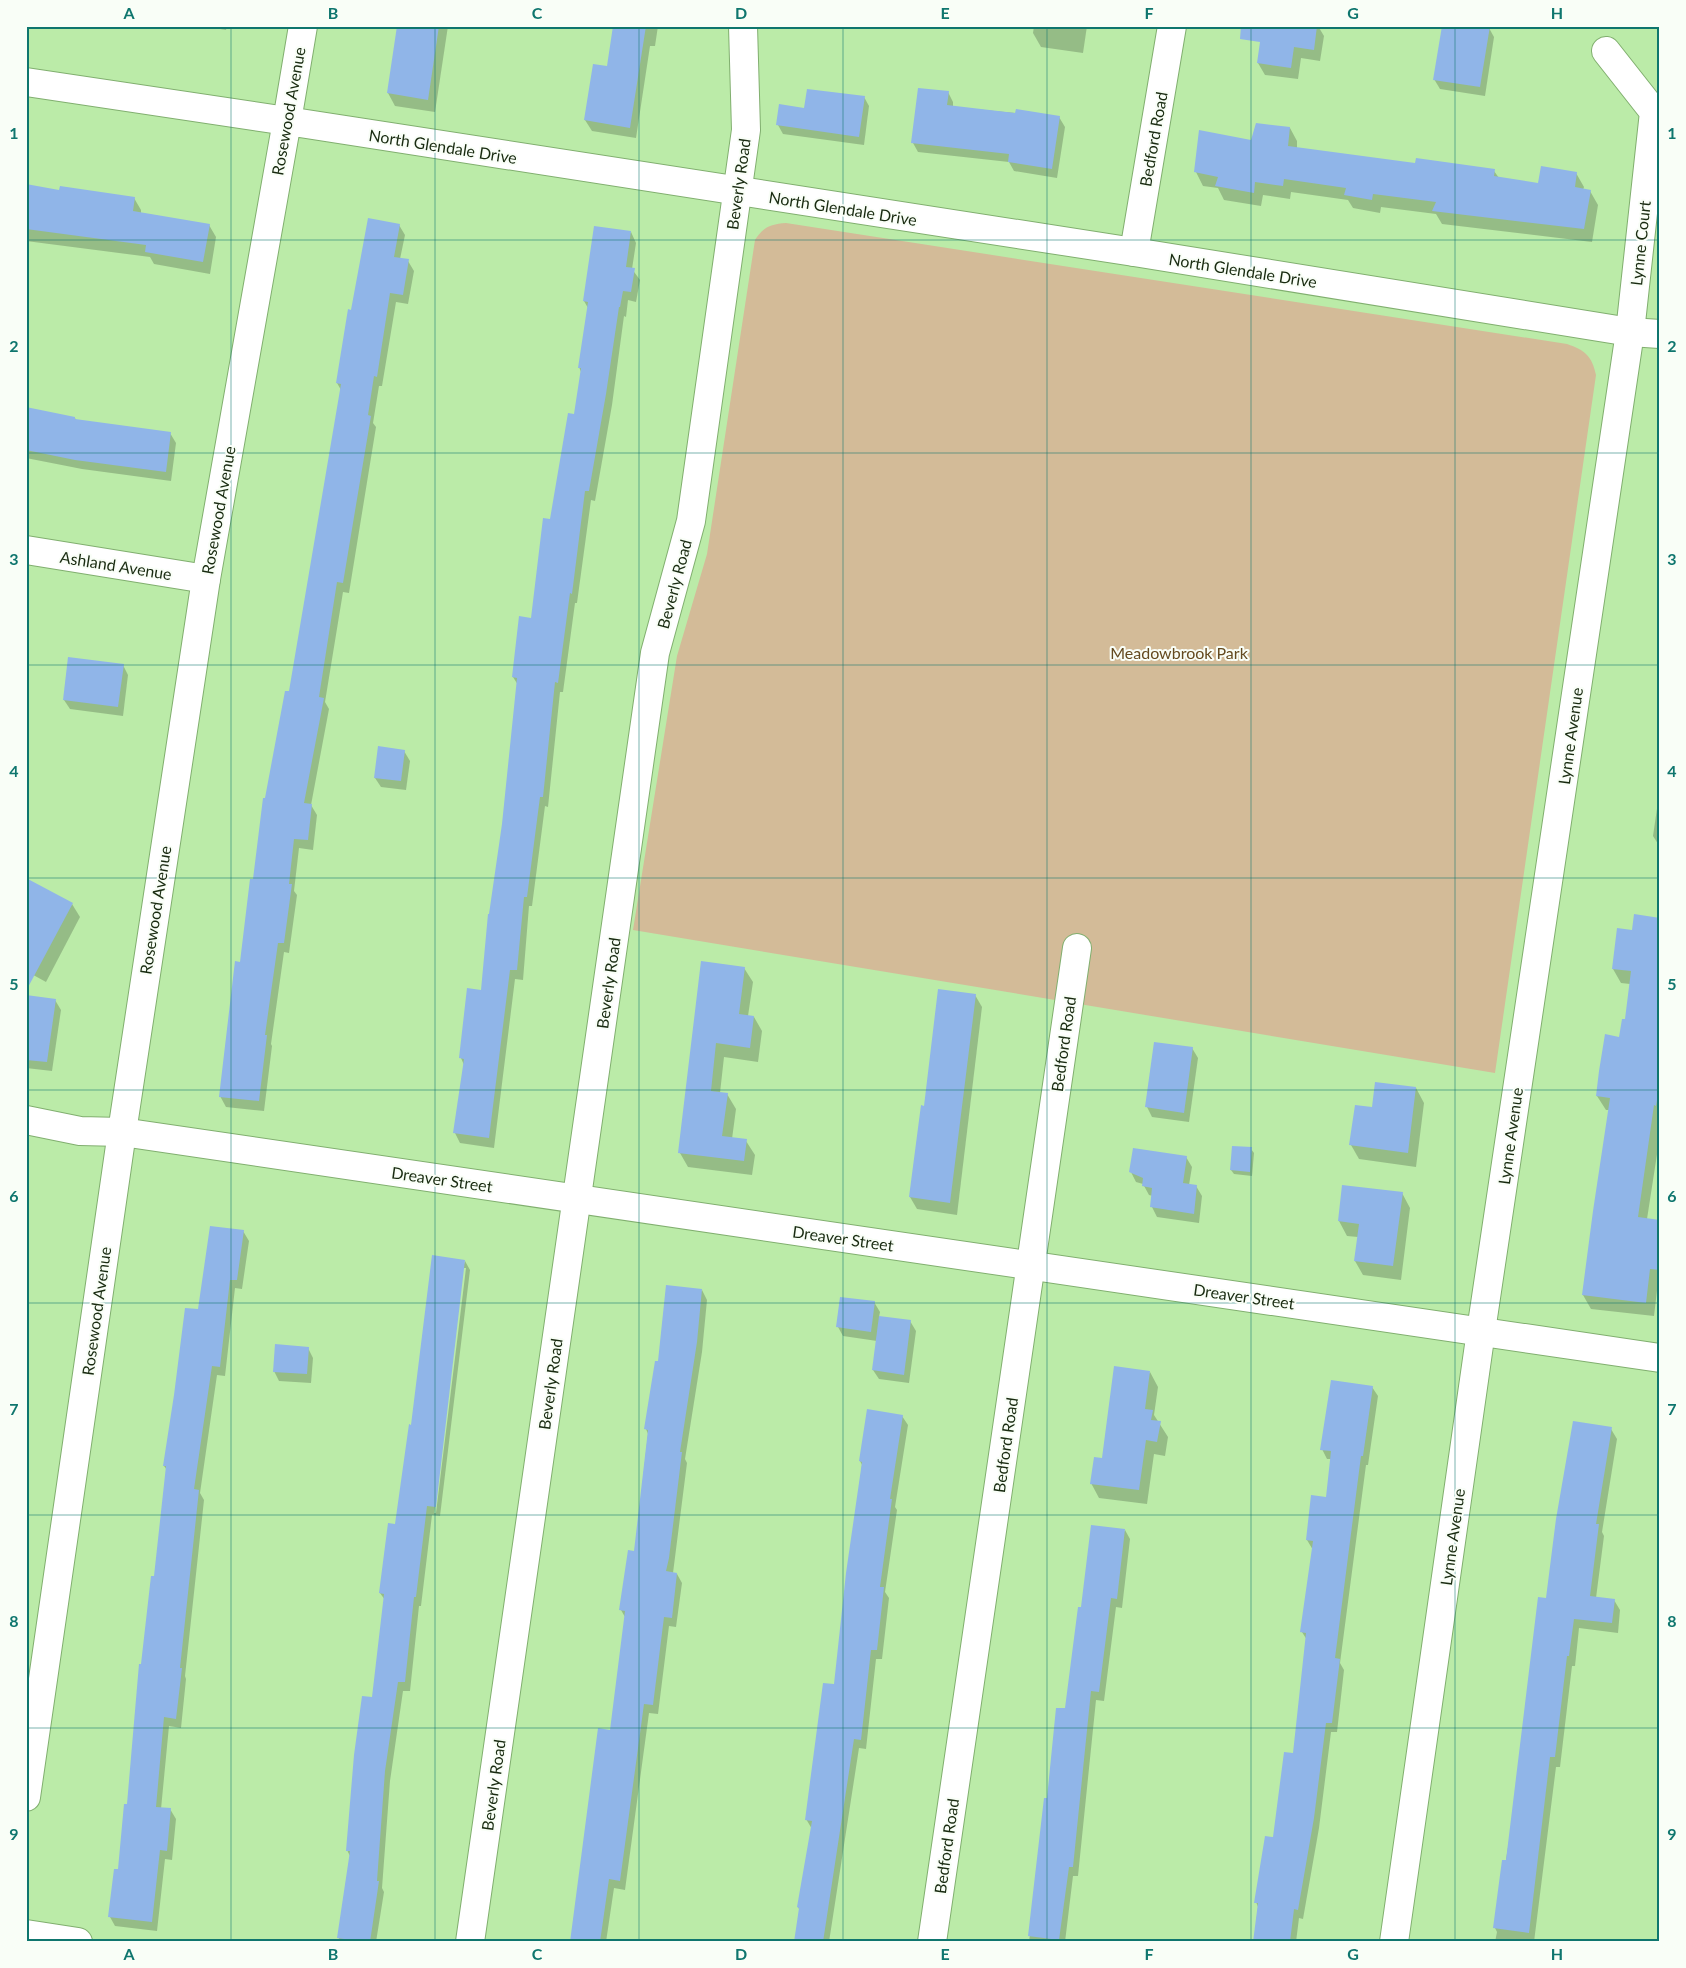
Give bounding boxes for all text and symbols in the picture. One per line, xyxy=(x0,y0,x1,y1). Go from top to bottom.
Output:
text: A xyxy=(122,3,135,22)
text: B xyxy=(328,3,338,22)
text: C xyxy=(532,3,543,22)
text: D xyxy=(735,3,747,22)
text: E xyxy=(940,3,950,22)
text: F xyxy=(1144,3,1154,22)
text: G xyxy=(1347,3,1359,22)
text: H xyxy=(1551,3,1563,22)
street label: Rosewood Avenue xyxy=(267,45,309,177)
street label: Bedford Road xyxy=(1135,90,1171,188)
text: 1 xyxy=(9,123,19,142)
text: 1 xyxy=(1667,123,1677,142)
street label: North Glendale Drive xyxy=(368,125,518,167)
street label: Beverly Road xyxy=(722,137,754,231)
street label: North Glendale Drive xyxy=(768,187,918,229)
street label: Lynne Court xyxy=(1626,199,1654,286)
street label: North Glendale Drive xyxy=(1168,249,1318,291)
text: 2 xyxy=(9,336,19,355)
text: 2 xyxy=(1667,336,1677,355)
street label: Rosewood Avenue xyxy=(197,444,239,576)
street label: Beverly Road xyxy=(653,537,695,631)
street label: Ashland Avenue xyxy=(59,547,173,583)
text: 3 xyxy=(9,549,19,568)
text: 3 xyxy=(1667,549,1677,568)
park label: Meadowbrook Park xyxy=(1110,643,1249,662)
street label: Lynne Avenue xyxy=(1554,686,1586,786)
text: 4 xyxy=(9,761,19,780)
text: 4 xyxy=(1667,761,1677,780)
street label: Rosewood Avenue xyxy=(135,844,175,976)
street label: Beverly Road xyxy=(592,936,624,1030)
text: 5 xyxy=(9,974,19,993)
text: 5 xyxy=(1667,974,1677,993)
street label: Bedford Road xyxy=(1047,995,1079,1093)
street label: Lynne Avenue xyxy=(1494,1086,1526,1186)
street label: Dreaver Street xyxy=(390,1163,494,1196)
text: 6 xyxy=(9,1186,19,1205)
text: 6 xyxy=(1667,1186,1677,1205)
street label: Dreaver Street xyxy=(791,1222,895,1255)
street label: Rosewood Avenue xyxy=(78,1245,114,1377)
street label: Dreaver Street xyxy=(1192,1280,1296,1313)
street label: Beverly Road xyxy=(534,1337,566,1431)
street label: Bedford Road xyxy=(989,1396,1021,1494)
text: 7 xyxy=(9,1399,19,1418)
text: 7 xyxy=(1667,1399,1677,1418)
street label: Lynne Avenue xyxy=(1436,1487,1468,1587)
text: 8 xyxy=(9,1611,19,1630)
text: 8 xyxy=(1667,1611,1677,1630)
street label: Beverly Road xyxy=(477,1738,509,1832)
street label: Bedford Road xyxy=(930,1797,962,1895)
text: 9 xyxy=(9,1824,19,1843)
text: 9 xyxy=(1667,1824,1677,1843)
text: A xyxy=(122,1944,135,1963)
text: B xyxy=(328,1944,338,1963)
text: C xyxy=(532,1944,543,1963)
text: D xyxy=(735,1944,747,1963)
text: E xyxy=(940,1944,950,1963)
text: F xyxy=(1144,1944,1154,1963)
text: G xyxy=(1347,1944,1359,1963)
text: H xyxy=(1551,1944,1563,1963)

